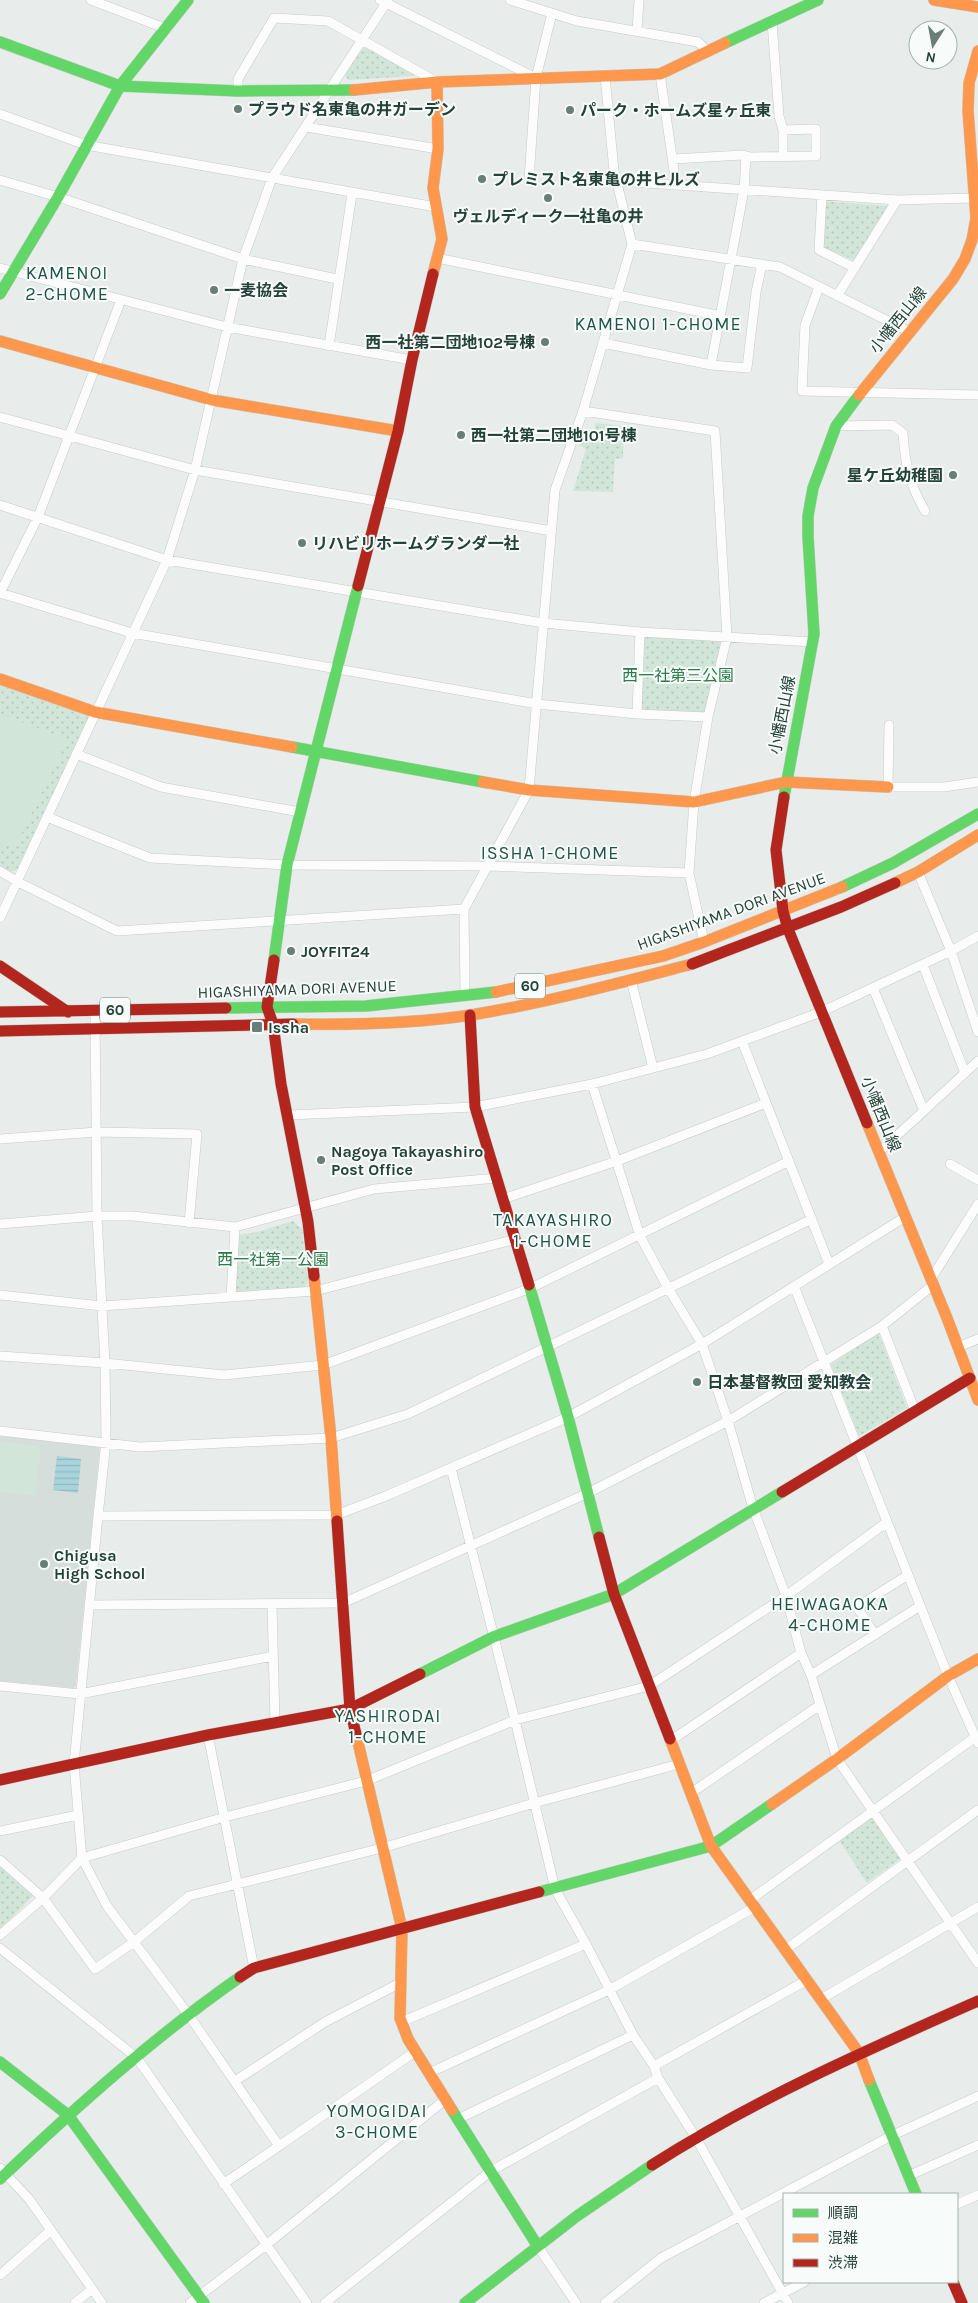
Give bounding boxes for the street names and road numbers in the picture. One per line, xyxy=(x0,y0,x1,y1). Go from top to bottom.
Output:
street label: 小幡西山線 xyxy=(865,283,931,357)
street label: 小幡西山線 xyxy=(765,674,799,756)
street label: HIGASHIYAMA DORI AVENUE xyxy=(634,868,828,954)
road number: 60 xyxy=(515,974,545,998)
street label: HIGASHIYAMA DORI AVENUE xyxy=(197,976,397,1002)
road number: 60 xyxy=(100,998,130,1022)
street label: 小幡西山線 xyxy=(857,1073,905,1155)

